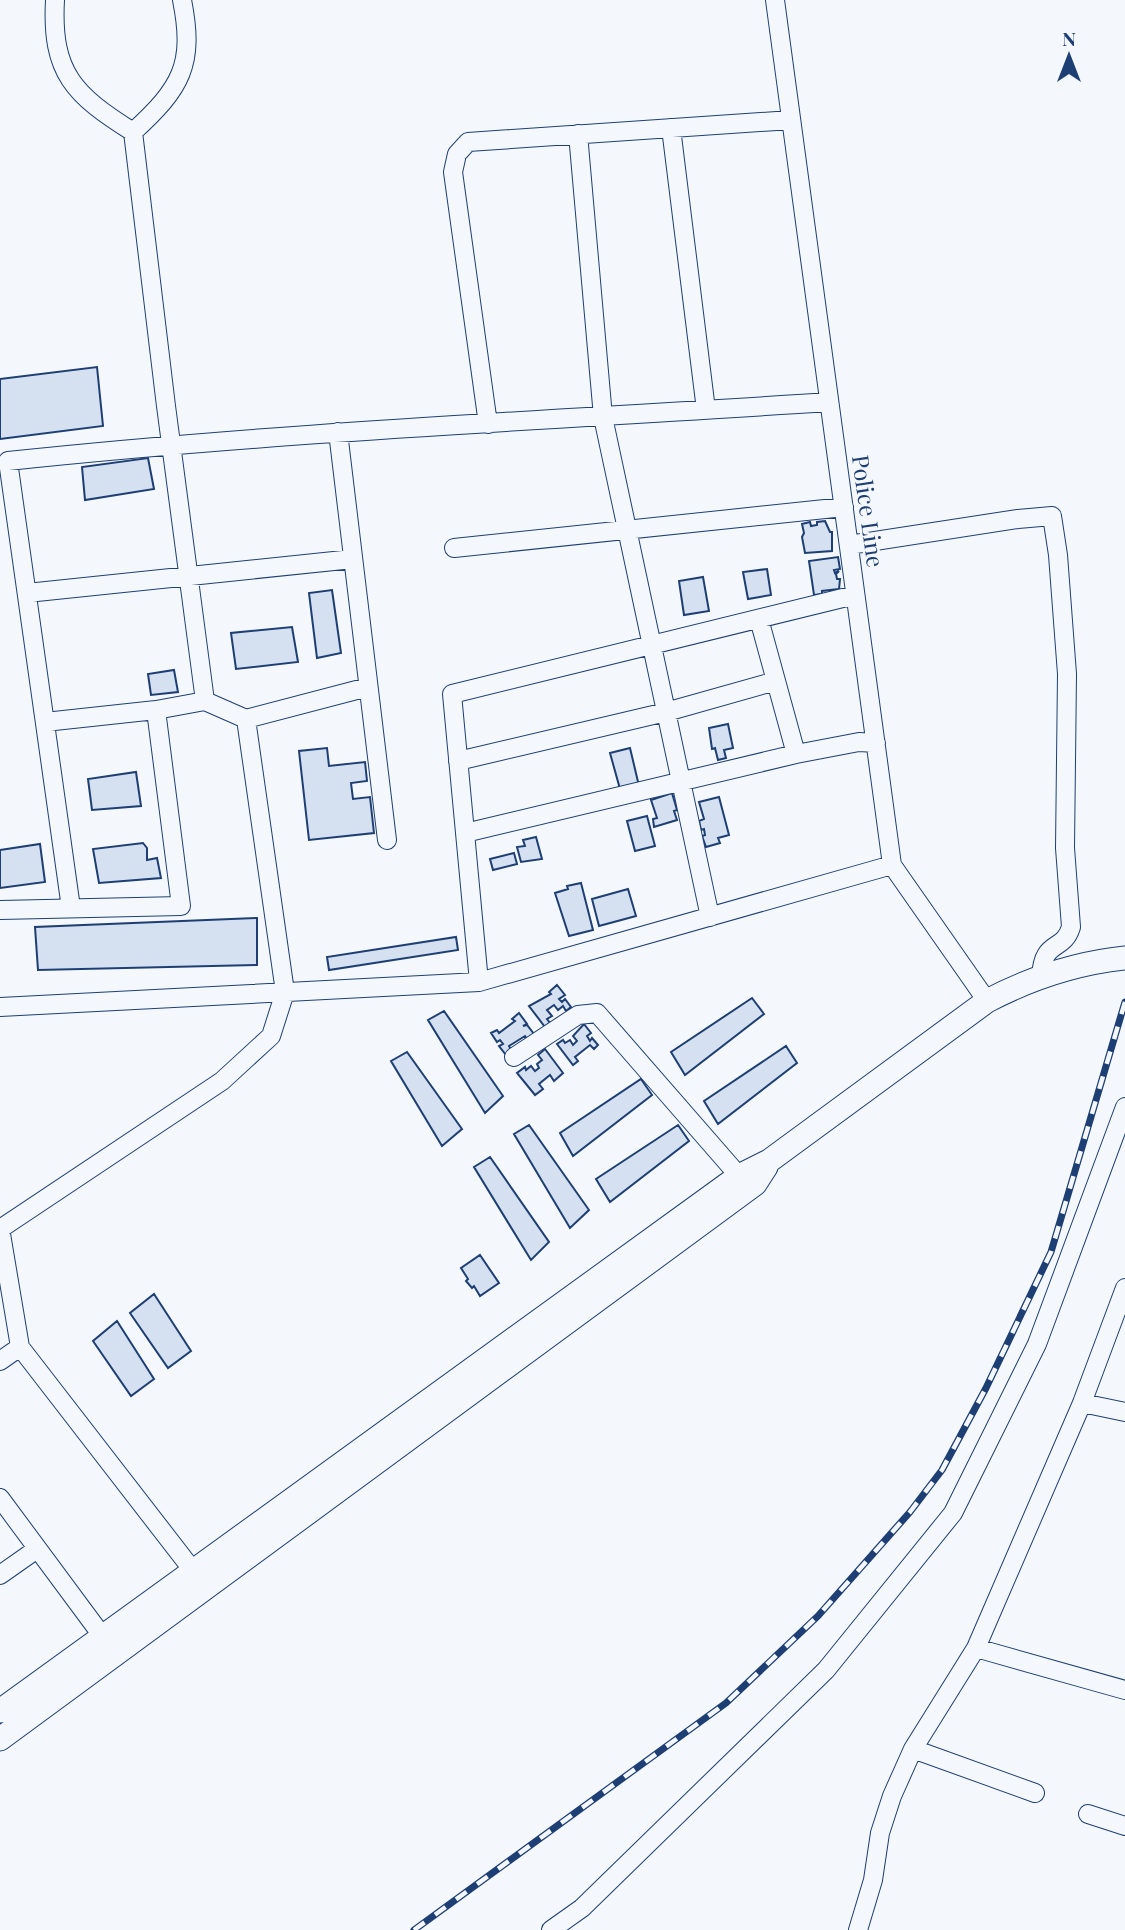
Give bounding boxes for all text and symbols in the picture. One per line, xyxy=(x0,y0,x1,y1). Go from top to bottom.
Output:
north arrow xyxy=(1034,21,1104,91)
text: N xyxy=(1062,25,1076,51)
street label: Police Line xyxy=(846,453,892,569)

